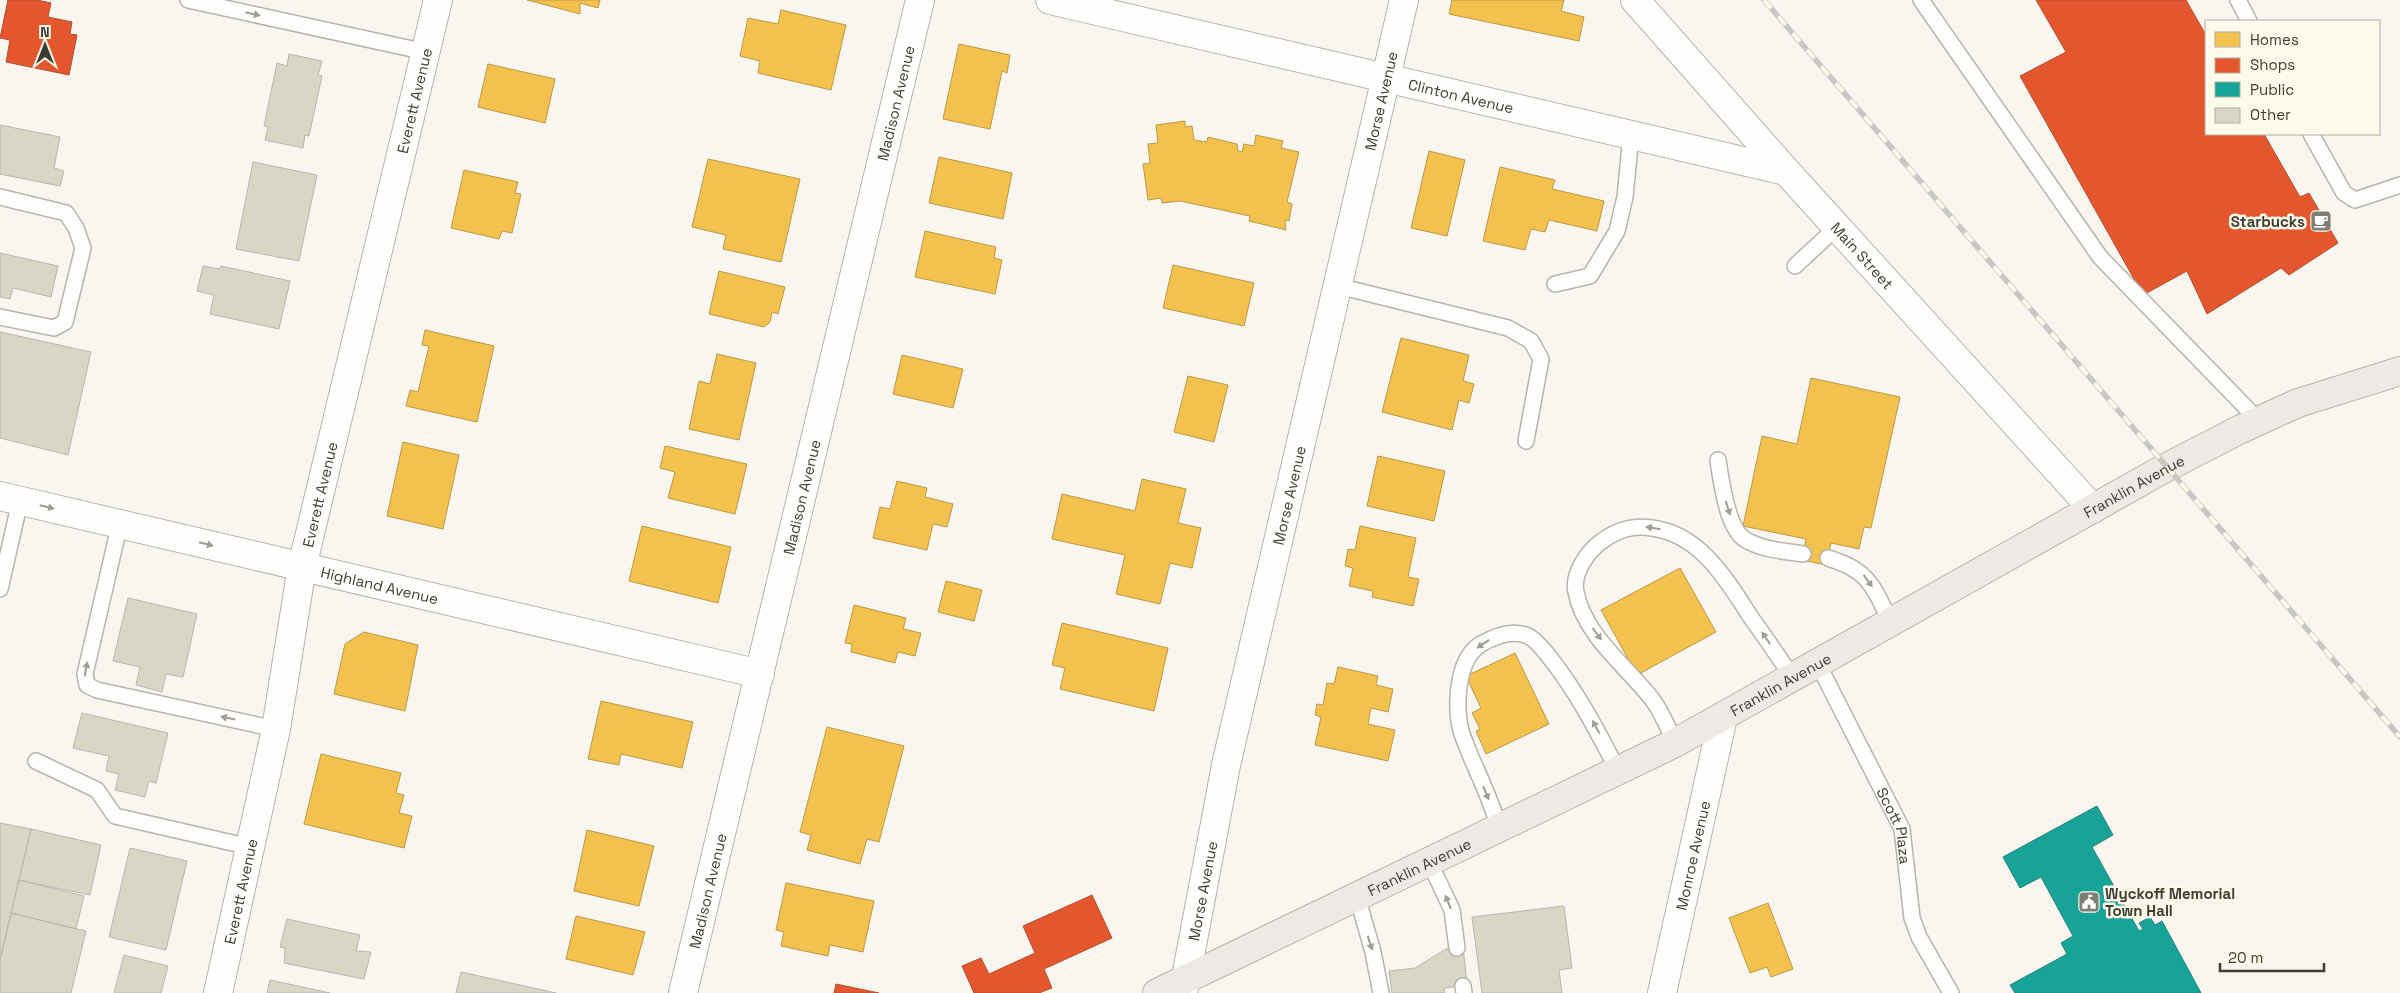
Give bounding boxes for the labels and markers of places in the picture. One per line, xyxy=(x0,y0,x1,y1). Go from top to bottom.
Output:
cafe icon: Starbucks xyxy=(2309,209,2333,233)
place label: Starbucks xyxy=(2231,212,2305,231)
place label: Wyckoff Memorial Town Hall xyxy=(2105,884,2235,920)
public building icon: Wyckoff Memorial Town Hall xyxy=(2077,890,2101,914)

